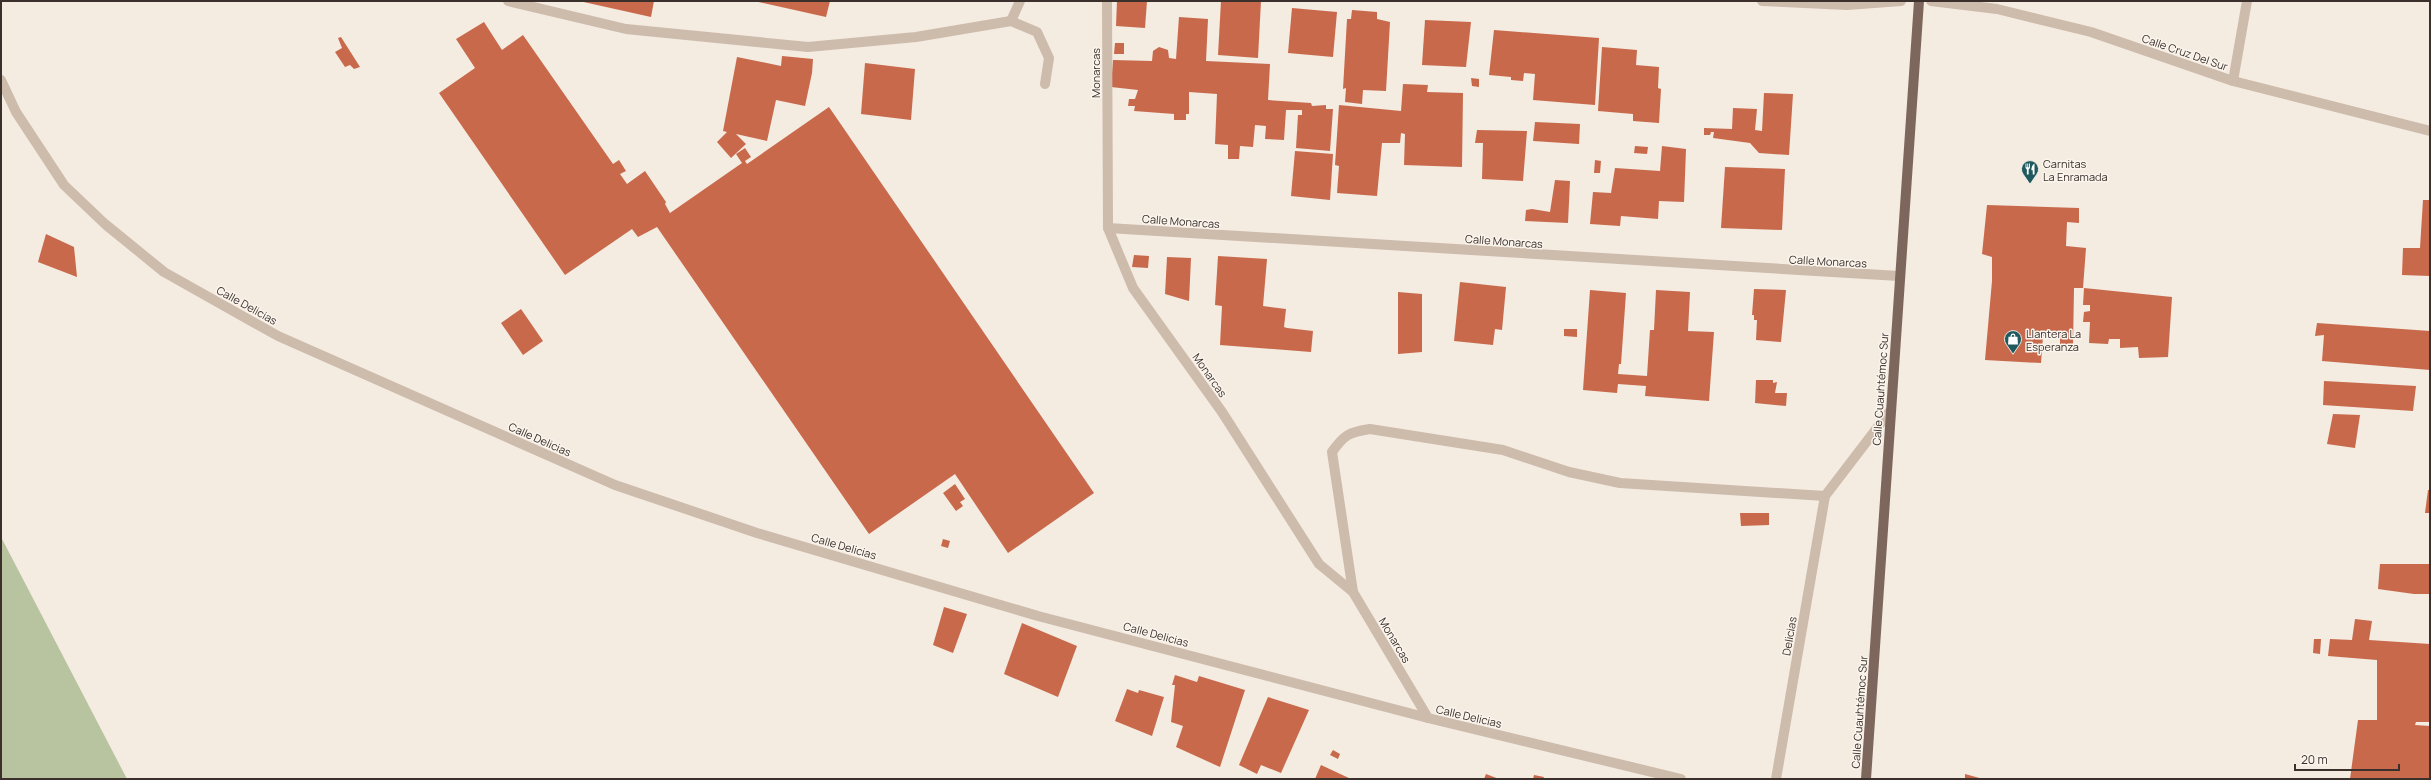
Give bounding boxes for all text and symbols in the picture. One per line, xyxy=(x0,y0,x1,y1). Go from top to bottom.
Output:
street label: Calle Cruz Del Sur xyxy=(2140,30,2230,74)
street label: Monarcas xyxy=(1088,48,1103,98)
place label: Carnitas La Enramada xyxy=(2043,156,2108,184)
restaurant icon: Carnitas La Enramada xyxy=(2020,159,2040,184)
street label: Calle Monarcas xyxy=(1142,211,1221,231)
street label: Calle Monarcas xyxy=(1465,231,1544,251)
street label: Calle Monarcas xyxy=(1789,251,1868,271)
street label: Calle Delicias xyxy=(214,282,280,328)
place label: Llantera La Esperanza xyxy=(2026,326,2081,354)
shop icon: Llantera La Esperanza xyxy=(2003,329,2023,354)
street label: Calle Cuauhtémoc Sur xyxy=(1869,332,1891,446)
street label: Monarcas xyxy=(1189,350,1231,400)
street label: Calle Delicias xyxy=(506,419,574,460)
street label: Calle Delicias xyxy=(810,530,879,563)
street label: Monarcas xyxy=(1376,615,1414,666)
street label: Delicias xyxy=(1778,615,1800,657)
street label: Calle Delicias xyxy=(1122,618,1191,650)
street label: Calle Cuauhtémoc Sur xyxy=(1848,655,1870,769)
street label: Calle Delicias xyxy=(1435,701,1504,731)
scale bar xyxy=(2295,746,2399,772)
text: 20 m xyxy=(2301,751,2328,768)

